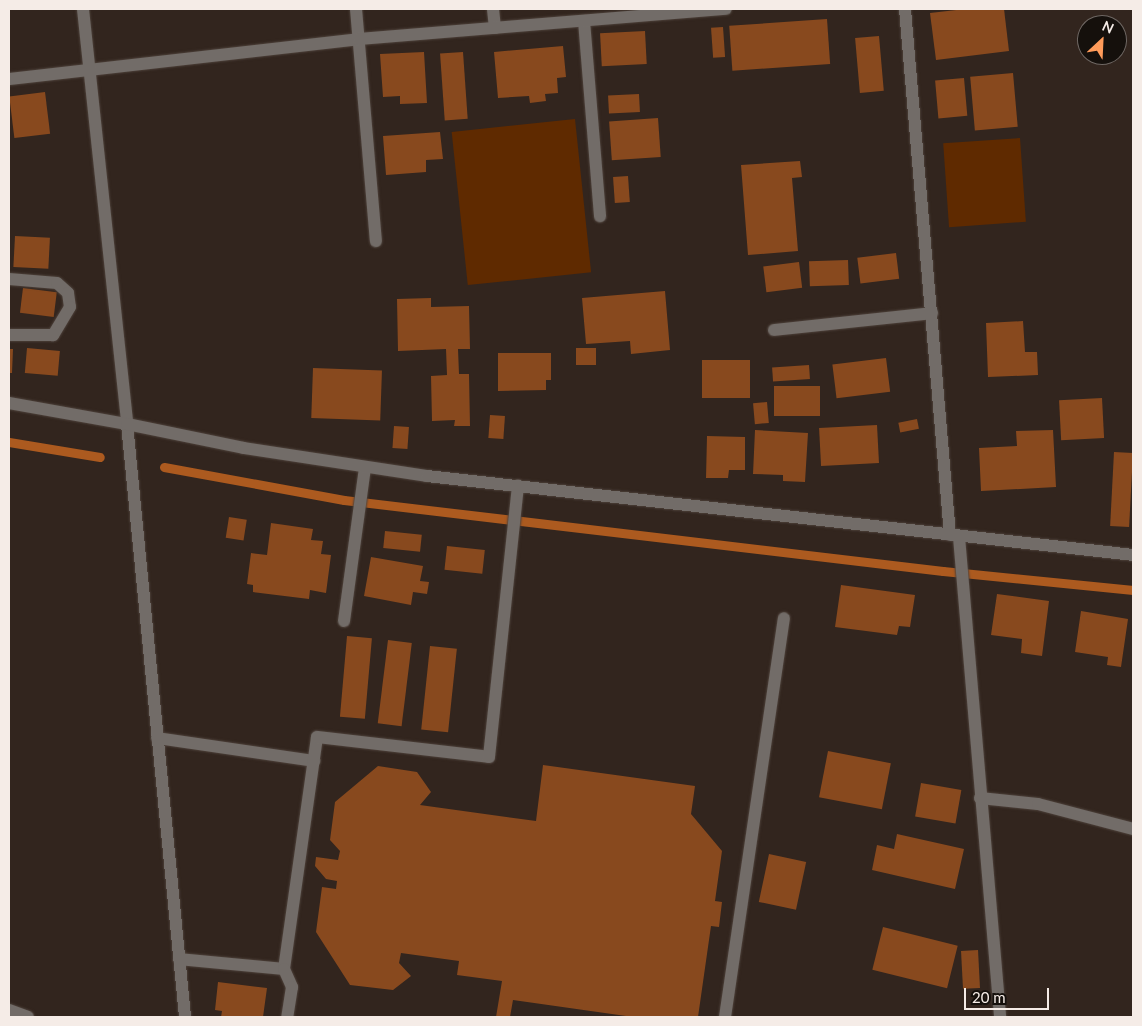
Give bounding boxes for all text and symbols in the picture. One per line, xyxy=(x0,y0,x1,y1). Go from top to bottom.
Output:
north arrow xyxy=(1077,15,1127,65)
text: N xyxy=(1100,17,1117,37)
scale bar xyxy=(967,978,1052,1010)
text: 20 m xyxy=(972,988,1006,1006)

